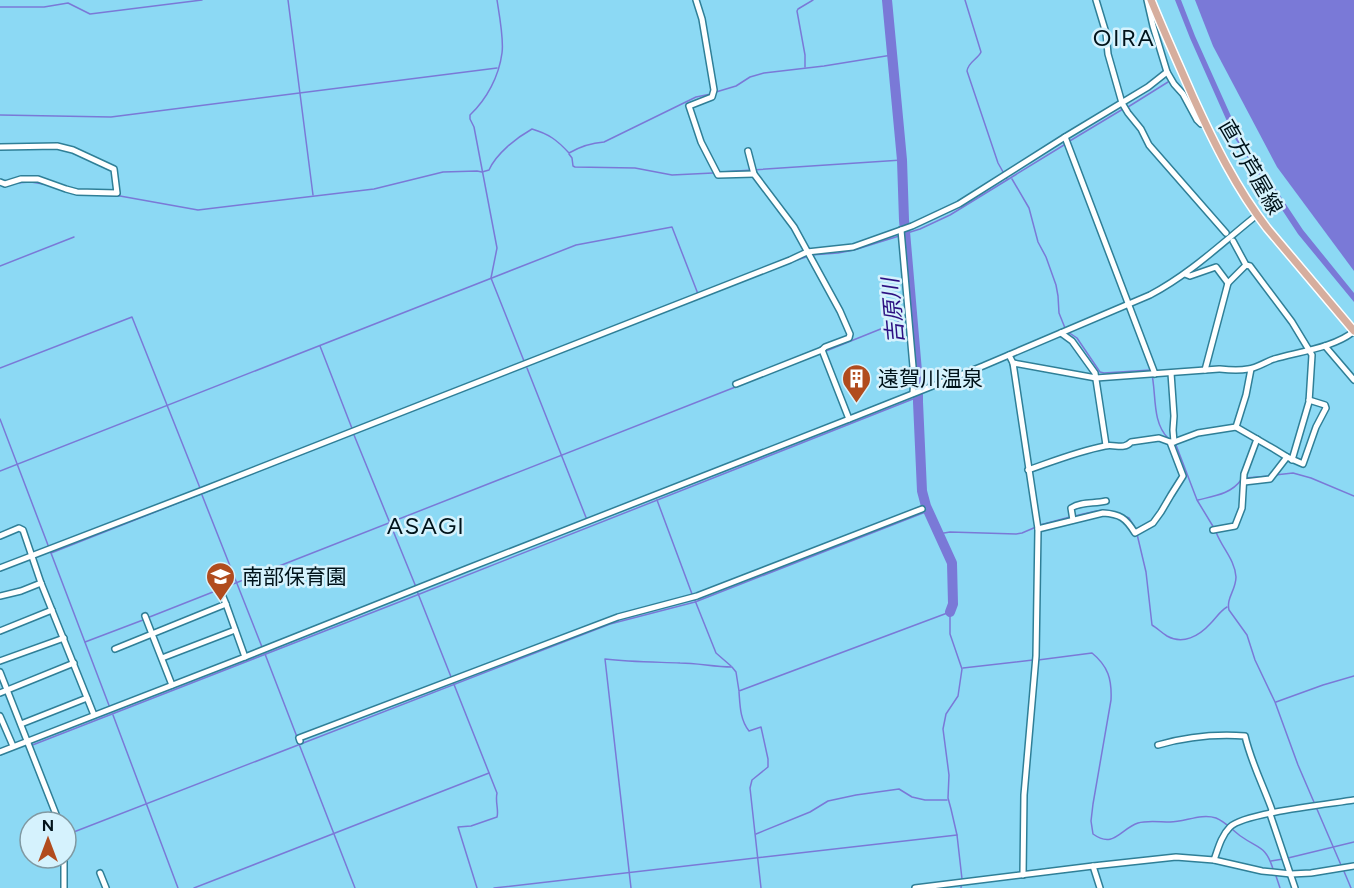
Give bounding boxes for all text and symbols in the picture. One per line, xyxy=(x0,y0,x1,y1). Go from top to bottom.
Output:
district label: OIRA xyxy=(1093,23,1155,52)
street label: 直方芦屋線 xyxy=(1214,115,1288,219)
water label: 吉原川 xyxy=(877,275,909,345)
building icon: 遠賀川温泉 xyxy=(841,362,873,404)
place label: 遠賀川温泉 xyxy=(878,366,983,391)
district label: ASAGI xyxy=(387,511,465,540)
school or university icon: 南部保育園 xyxy=(205,560,237,602)
place label: 南部保育園 xyxy=(242,564,347,589)
north arrow xyxy=(18,810,78,870)
text: N xyxy=(42,816,54,835)

